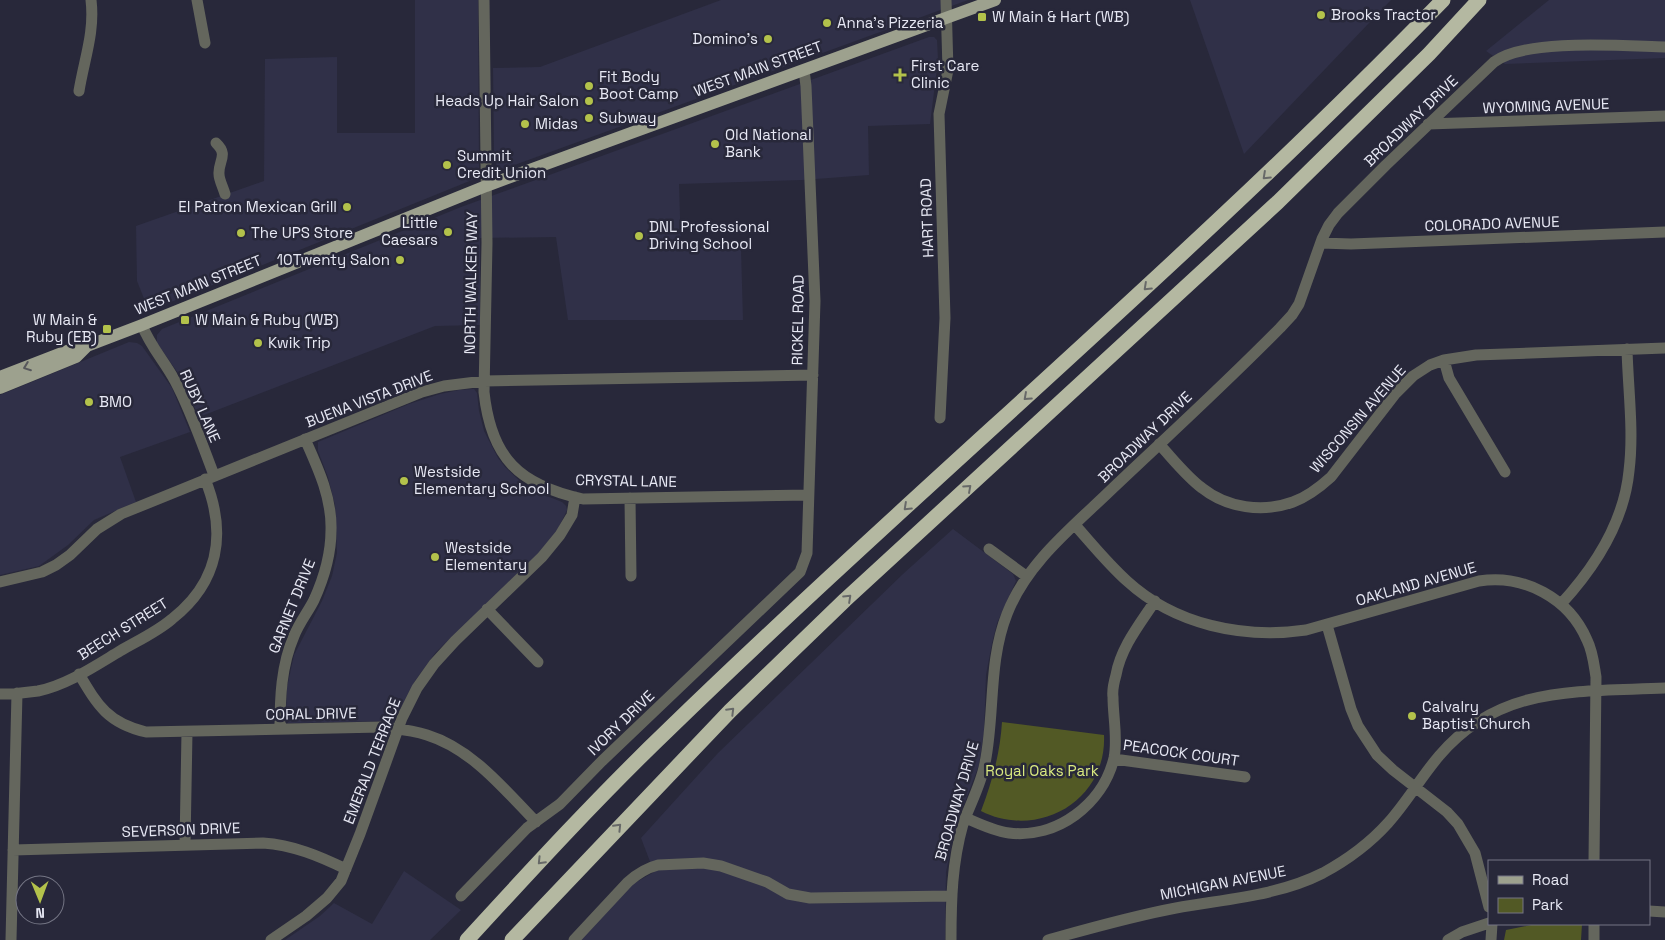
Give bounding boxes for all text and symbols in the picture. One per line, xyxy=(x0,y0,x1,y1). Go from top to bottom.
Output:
place label: Brooks Tractor xyxy=(1331,5,1436,24)
place label: W Main & Hart (WB) xyxy=(992,7,1129,27)
marker: Brooks Tractor xyxy=(1315,9,1327,21)
marker: W Main & Hart (WB) xyxy=(976,11,988,23)
place label: Anna's Pizzeria xyxy=(837,13,944,32)
marker: Anna's Pizzeria xyxy=(821,17,833,29)
place label: Domino's xyxy=(693,29,758,48)
marker: Domino's xyxy=(762,33,774,45)
street label: WEST MAIN STREET xyxy=(691,36,825,101)
place label: First Care Clinic xyxy=(911,56,979,92)
place label: Fit Body Boot Camp xyxy=(599,67,679,103)
marker: First Care Clinic xyxy=(893,68,907,82)
street label: BROADWAY DRIVE xyxy=(1360,71,1462,170)
marker: Fit Body Boot Camp xyxy=(583,80,595,92)
place label: Heads Up Hair Salon xyxy=(435,91,579,110)
street label: WYOMING AVENUE xyxy=(1482,94,1610,117)
marker: Heads Up Hair Salon xyxy=(583,95,595,107)
place label: Subway xyxy=(599,108,656,127)
marker: Subway xyxy=(583,112,595,124)
place label: Midas xyxy=(535,114,578,133)
marker: Midas xyxy=(519,118,531,130)
place label: Old National Bank xyxy=(725,125,812,161)
marker: Old National Bank xyxy=(709,138,721,150)
place label: Summit Credit Union xyxy=(457,146,546,182)
marker: Summit Credit Union xyxy=(441,159,453,171)
one-way arrow xyxy=(1262,170,1271,179)
street label: HART ROAD xyxy=(916,178,937,258)
place label: El Patron Mexican Grill xyxy=(178,197,337,216)
marker: El Patron Mexican Grill xyxy=(341,201,353,213)
street label: NORTH WALKER WAY xyxy=(460,211,481,355)
street label: COLORADO AVENUE xyxy=(1424,212,1560,235)
place label: Little Caesars xyxy=(381,213,438,249)
place label: DNL Professional Driving School xyxy=(649,217,769,253)
place label: The UPS Store xyxy=(251,223,353,242)
marker: Little Caesars xyxy=(442,226,454,238)
marker: The UPS Store xyxy=(235,227,247,239)
marker: DNL Professional Driving School xyxy=(633,230,645,242)
street label: WEST MAIN STREET xyxy=(132,250,264,319)
place label: 10Twenty Salon xyxy=(277,250,390,269)
marker: 10Twenty Salon xyxy=(394,254,406,266)
street label: RICKEL ROAD xyxy=(787,274,808,366)
one-way arrow xyxy=(1144,281,1153,290)
place label: W Main & Ruby (EB) xyxy=(26,310,97,347)
place label: W Main & Ruby (WB) xyxy=(195,310,339,330)
marker: W Main & Ruby (WB) xyxy=(179,314,191,326)
marker: W Main & Ruby (EB) xyxy=(101,323,113,335)
place label: Kwik Trip xyxy=(268,333,331,352)
marker: Kwik Trip xyxy=(252,337,264,349)
one-way arrow xyxy=(23,361,31,371)
street label: WISCONSIN AVENUE xyxy=(1306,361,1410,477)
street label: RUBY LANE xyxy=(176,366,225,445)
street label: BUENA VISTA DRIVE xyxy=(303,366,435,432)
street label: BROADWAY DRIVE xyxy=(1094,387,1196,486)
one-way arrow xyxy=(1023,391,1032,400)
place label: BMO xyxy=(99,392,132,411)
marker: BMO xyxy=(83,396,95,408)
place label: Westside Elementary School xyxy=(414,462,550,498)
street label: CRYSTAL LANE xyxy=(575,470,677,491)
marker: Westside Elementary School xyxy=(398,475,410,487)
one-way arrow xyxy=(962,485,971,494)
one-way arrow xyxy=(904,501,913,510)
place label: Westside Elementary xyxy=(445,538,527,574)
marker: Westside Elementary xyxy=(429,551,441,563)
street label: GARNET DRIVE xyxy=(264,556,319,656)
street label: OAKLAND AVENUE xyxy=(1353,557,1478,610)
street label: BEECH STREET xyxy=(74,593,172,664)
one-way arrow xyxy=(842,595,851,604)
street label: IVORY DRIVE xyxy=(583,686,658,759)
street label: EMERALD TERRACE xyxy=(339,695,404,827)
place label: Calvalry Baptist Church xyxy=(1422,697,1530,733)
street label: CORAL DRIVE xyxy=(265,703,357,724)
one-way arrow xyxy=(725,708,734,717)
marker: Calvalry Baptist Church xyxy=(1406,710,1418,722)
street label: PEACOCK COURT xyxy=(1122,735,1240,770)
street label: BROADWAY DRIVE xyxy=(930,739,983,863)
park label: Royal Oaks Park xyxy=(985,761,1099,780)
street label: SEVERSON DRIVE xyxy=(121,818,241,841)
one-way arrow xyxy=(612,824,621,833)
one-way arrow xyxy=(538,856,547,865)
legend xyxy=(1488,860,1650,925)
street label: MICHIGAN AVENUE xyxy=(1158,861,1287,904)
text: Road xyxy=(1532,870,1569,889)
north arrow xyxy=(15,875,65,925)
text: Park xyxy=(1532,895,1563,914)
text: N xyxy=(35,904,45,922)

